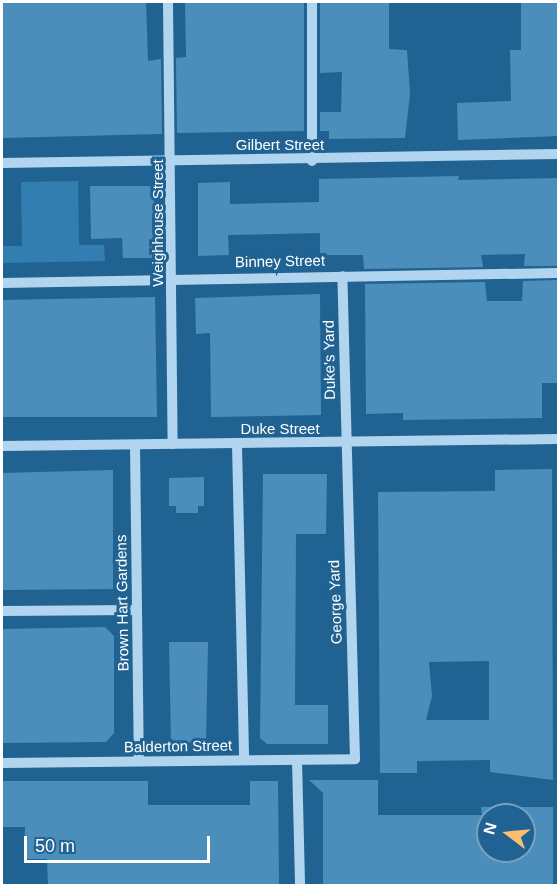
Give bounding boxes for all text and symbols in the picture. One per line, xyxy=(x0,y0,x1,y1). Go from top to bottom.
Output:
street label: Gilbert Street xyxy=(236,136,324,154)
street label: Weighhouse Street xyxy=(149,159,167,287)
street label: Binney Street xyxy=(235,251,325,271)
street label: Duke's Yard xyxy=(319,320,339,400)
street label: Duke Street xyxy=(240,420,320,438)
street label: Brown Hart Gardens xyxy=(112,534,132,672)
street label: George Yard xyxy=(325,559,345,645)
street label: Balderton Street xyxy=(124,736,232,756)
north arrow xyxy=(476,803,536,863)
text: N xyxy=(480,821,500,836)
scale bar xyxy=(27,824,213,862)
text: 50 m xyxy=(35,836,75,856)

